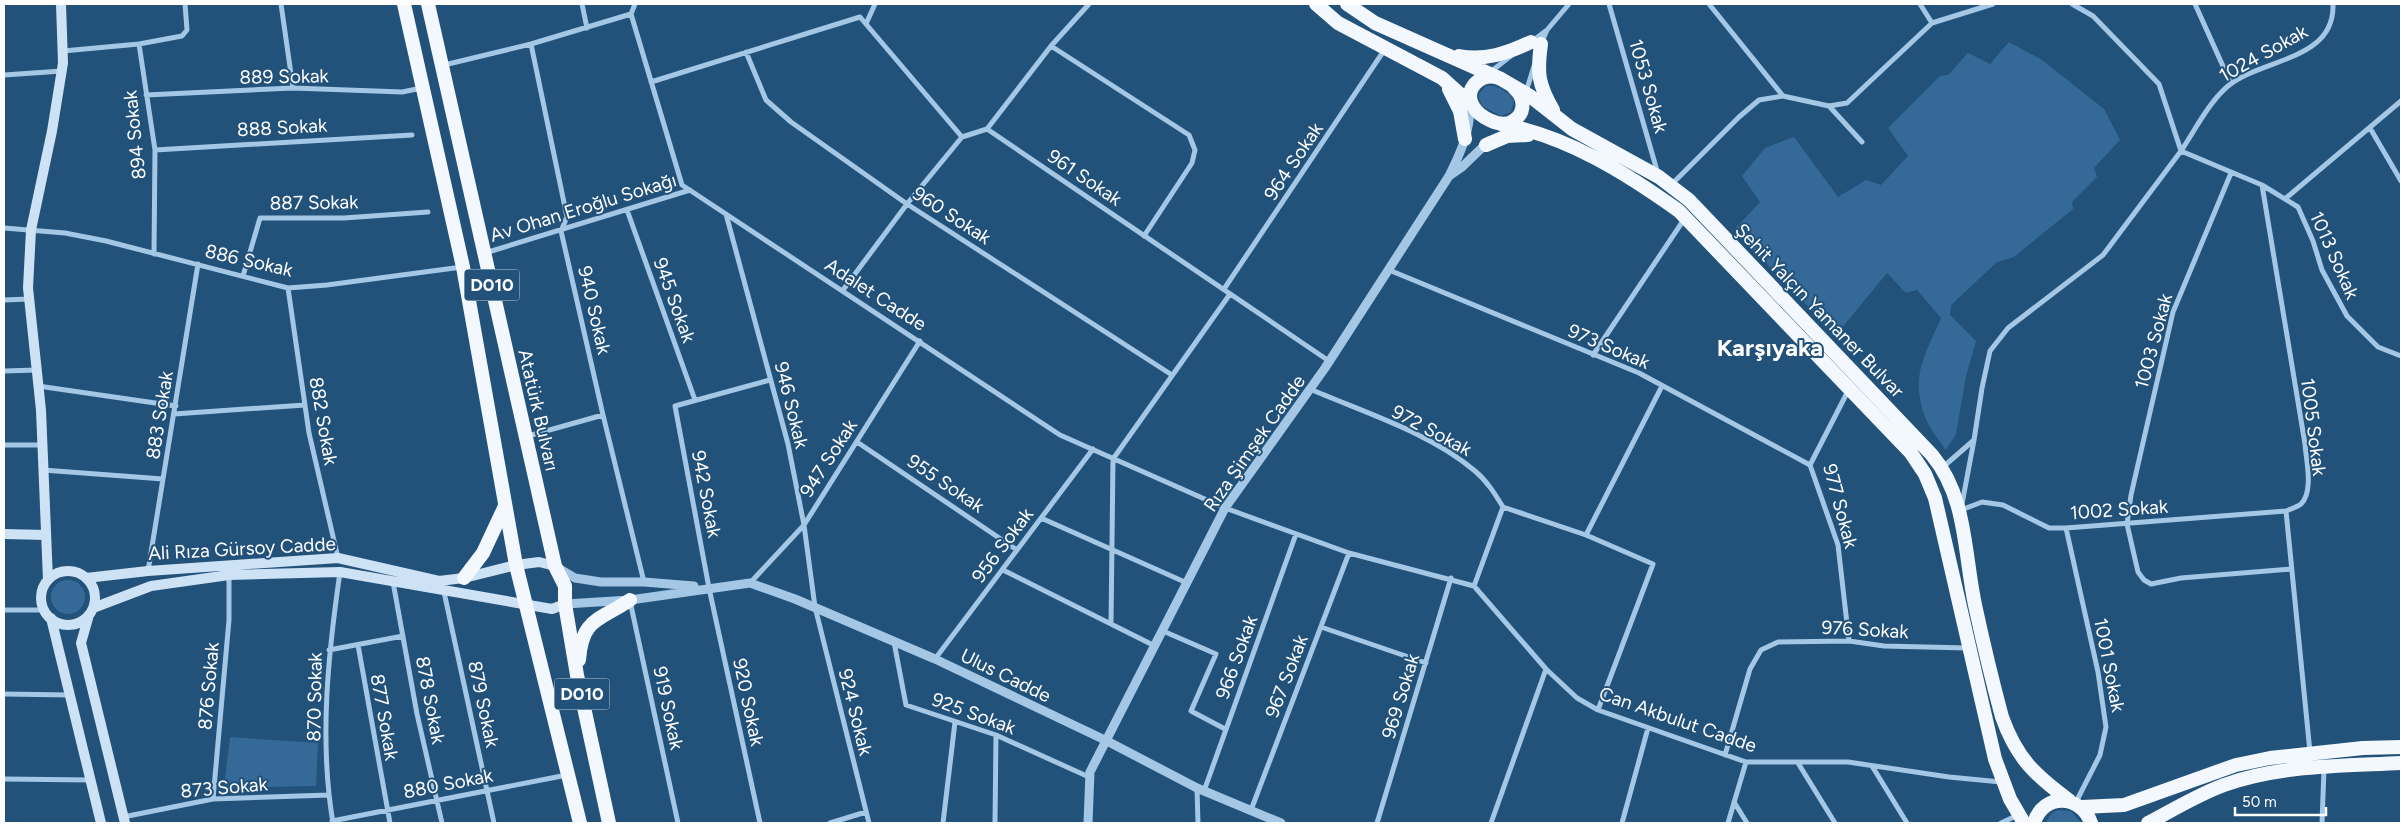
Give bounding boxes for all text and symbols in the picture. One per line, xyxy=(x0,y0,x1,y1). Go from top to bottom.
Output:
street label: 1024 Sokak xyxy=(2215,19,2312,87)
street label: 1053 Sokak xyxy=(1624,37,1673,136)
street label: 889 Sokak xyxy=(239,64,330,89)
street label: 894 Sokak xyxy=(118,88,151,181)
street label: 888 Sokak xyxy=(236,114,328,141)
street label: 964 Sokak xyxy=(1259,117,1328,204)
street label: 961 Sokak xyxy=(1043,144,1127,211)
street label: Av Ohan Eroğlu Sokağı xyxy=(487,168,679,247)
street label: 960 Sokak xyxy=(908,182,996,250)
street label: 887 Sokak xyxy=(269,190,359,215)
street label: 1013 Sokak xyxy=(2305,208,2364,303)
street label: Şehit Yalçın Yamaner Bulvar xyxy=(1730,218,1909,403)
street label: 886 Sokak xyxy=(203,239,296,282)
street label: Adalet Cadde xyxy=(821,253,931,336)
street label: 945 Sokak xyxy=(649,255,701,347)
street label: 940 Sokak xyxy=(573,264,616,357)
road number: D010 xyxy=(464,270,520,300)
street label: 1003 Sokak xyxy=(2130,290,2177,391)
street label: 973 Sokak xyxy=(1564,319,1654,374)
district label: Karşıyaka xyxy=(1717,333,1823,362)
street label: Atatürk Bulvarı xyxy=(513,347,564,473)
street label: 946 Sokak xyxy=(770,359,814,452)
street label: 883 Sokak xyxy=(141,369,178,461)
street label: Rıza Şimşek Cadde xyxy=(1199,371,1310,516)
street label: 882 Sokak xyxy=(304,375,343,468)
street label: 1005 Sokak xyxy=(2296,377,2331,478)
street label: 972 Sokak xyxy=(1388,400,1476,461)
street label: 947 Sokak xyxy=(795,414,862,501)
street label: 942 Sokak xyxy=(687,448,726,540)
street label: 955 Sokak xyxy=(903,449,989,518)
street label: 977 Sokak xyxy=(1818,461,1863,552)
street label: 1002 Sokak xyxy=(2069,495,2170,524)
street label: 956 Sokak xyxy=(967,503,1038,587)
street label: Ali Rıza Gürsoy Cadde xyxy=(148,532,336,565)
street label: 966 Sokak xyxy=(1211,611,1263,702)
street label: 976 Sokak xyxy=(1821,616,1910,643)
street label: 1001 Sokak xyxy=(2089,616,2130,715)
street label: 967 Sokak xyxy=(1260,631,1313,721)
street label: 876 Sokak xyxy=(193,640,224,731)
street label: Ulus Cadde xyxy=(957,644,1055,707)
street label: 969 Sokak xyxy=(1377,650,1425,741)
street label: 870 Sokak xyxy=(302,651,327,742)
street label: 878 Sokak xyxy=(411,654,450,747)
street label: 920 Sokak xyxy=(728,656,769,749)
street label: 879 Sokak xyxy=(463,659,504,750)
street label: 919 Sokak xyxy=(648,664,689,753)
street label: 924 Sokak xyxy=(834,666,878,759)
street label: 877 Sokak xyxy=(366,672,404,763)
road number: D010 xyxy=(554,679,610,710)
street label: Can Akbulut Cadde xyxy=(1596,682,1760,757)
street label: 925 Sokak xyxy=(929,688,1020,740)
street label: 880 Sokak xyxy=(401,763,496,803)
street label: 873 Sokak xyxy=(179,772,269,803)
scale bar xyxy=(2235,784,2326,816)
text: 50 m xyxy=(2242,793,2277,811)

